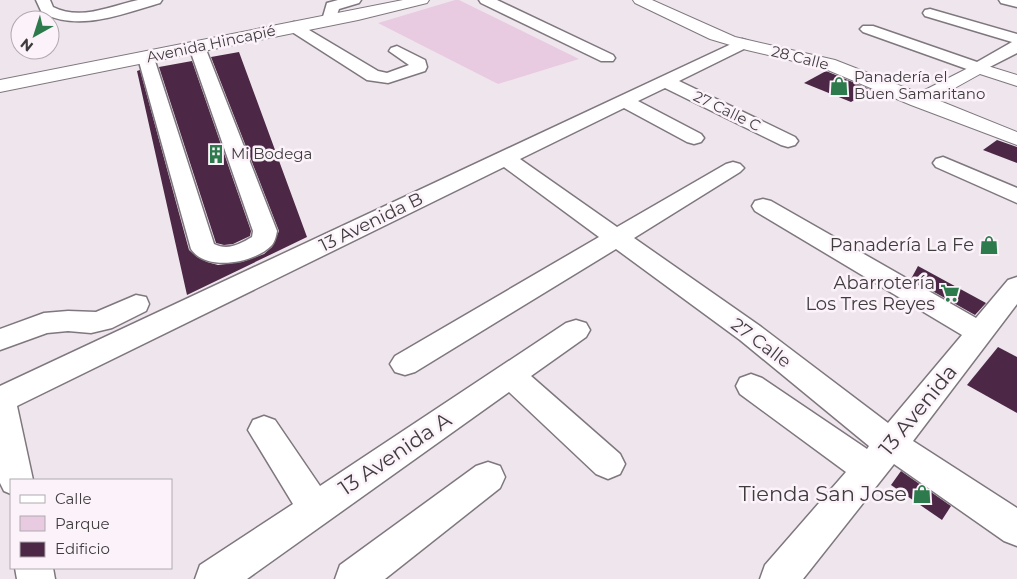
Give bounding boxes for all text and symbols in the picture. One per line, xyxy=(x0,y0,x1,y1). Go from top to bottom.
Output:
north arrow xyxy=(10,10,60,60)
street label: Avenida Hincapié xyxy=(145,21,277,66)
text: N xyxy=(17,35,37,56)
street label: 28 Calle xyxy=(769,41,831,74)
place label: Panadería el Buen Samaritano xyxy=(854,67,985,103)
shop icon: Panadería el Buen Samaritano xyxy=(828,75,850,97)
street label: 27 Calle C xyxy=(691,86,764,135)
building icon: Mi Bodega xyxy=(205,143,227,165)
place label: Mi Bodega xyxy=(231,144,312,163)
street label: 13 Avenida B xyxy=(316,188,426,256)
place label: Panadería La Fe xyxy=(830,234,974,256)
shop icon: Panadería La Fe xyxy=(978,234,1000,256)
place label: Abarrotería Los Tres Reyes xyxy=(805,272,935,315)
supermarket icon: Abarrotería Los Tres Reyes xyxy=(939,282,961,304)
street label: 27 Calle xyxy=(727,313,795,373)
street label: 13 Avenida xyxy=(873,359,962,460)
street label: 13 Avenida A xyxy=(334,406,456,500)
legend xyxy=(10,479,172,569)
place label: Tienda San Jose xyxy=(739,481,907,506)
shop icon: Tienda San Jose xyxy=(911,483,933,505)
text: Calle xyxy=(55,489,92,508)
text: Parque xyxy=(55,514,110,533)
text: Edificio xyxy=(55,539,110,558)

